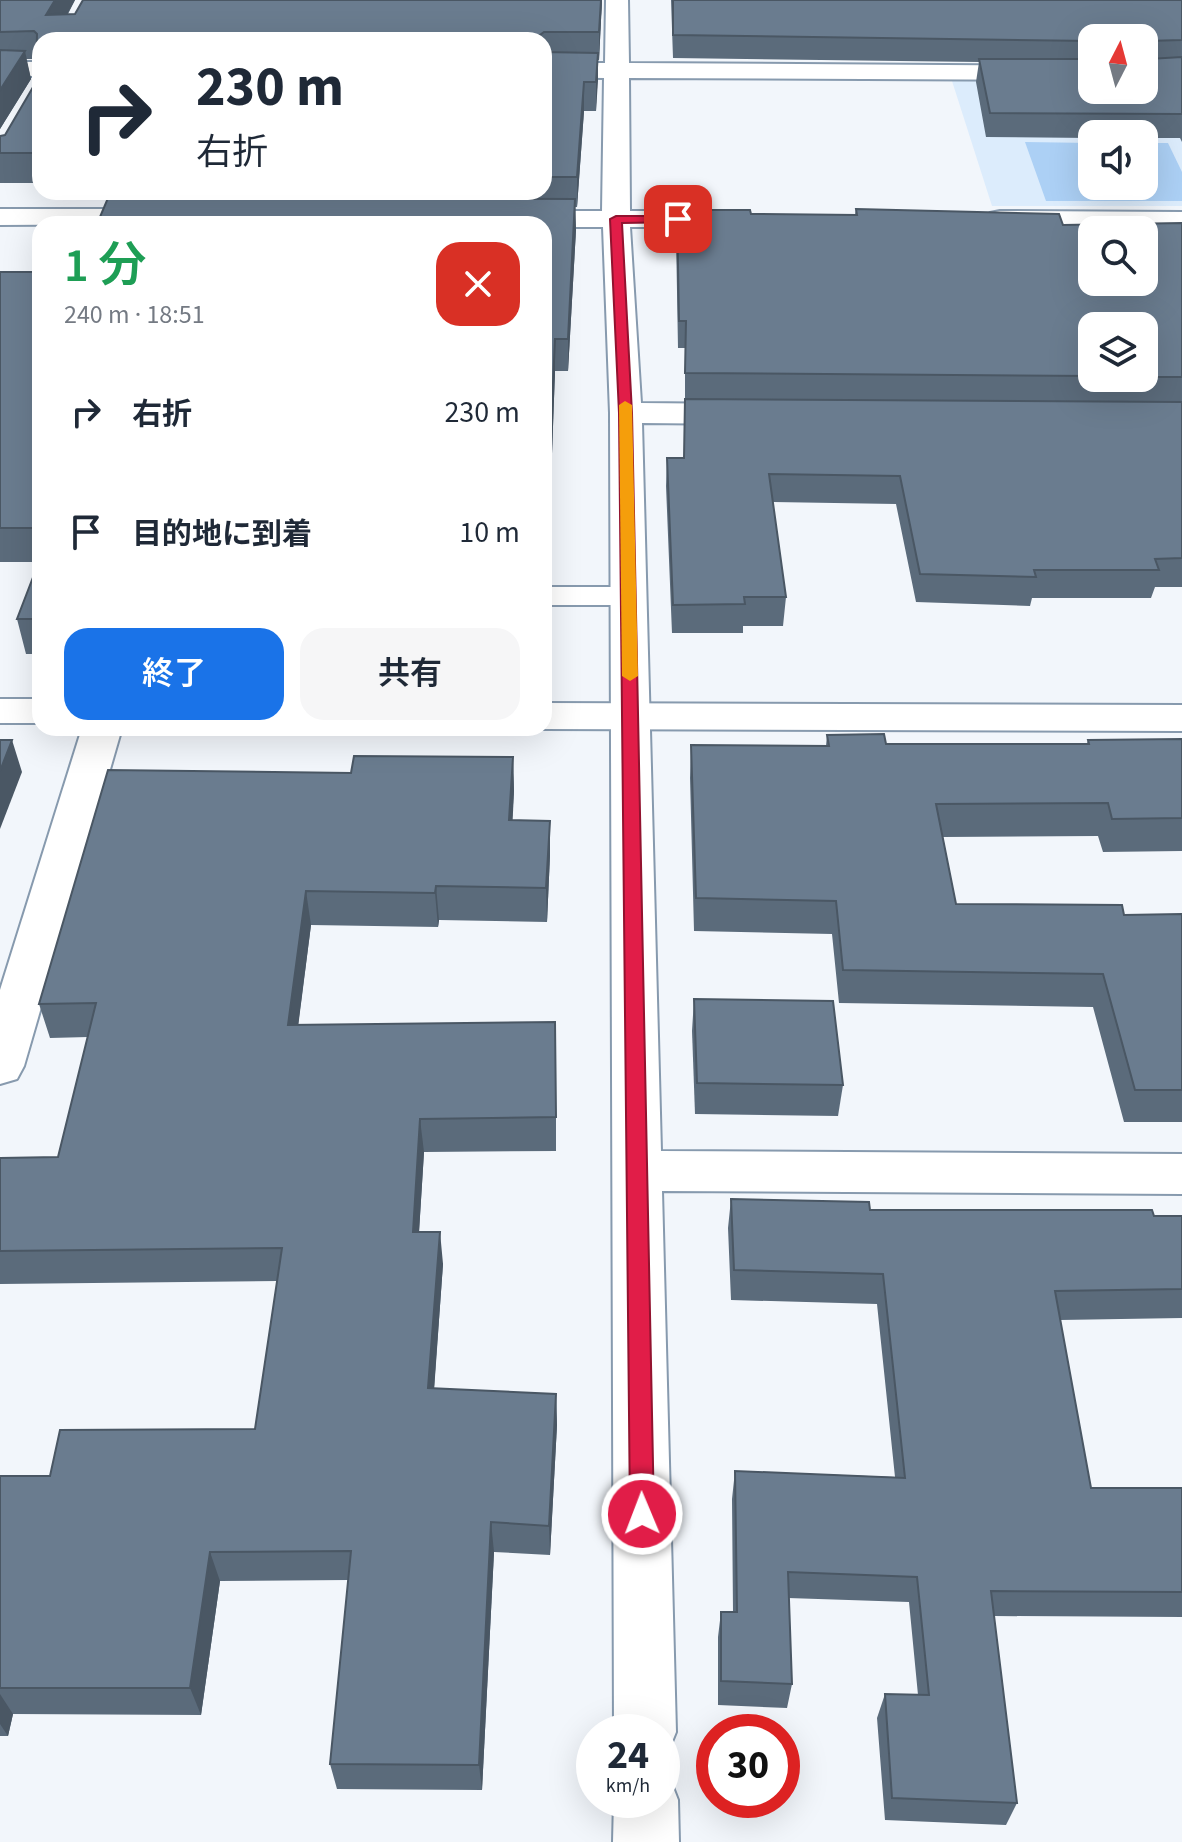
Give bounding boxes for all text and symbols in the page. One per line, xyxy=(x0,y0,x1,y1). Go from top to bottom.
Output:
north arrow xyxy=(1078,24,1158,104)
map controls xyxy=(1078,24,1158,392)
text: 230 m xyxy=(196,48,344,127)
icon: right xyxy=(64,64,168,168)
button: sound xyxy=(1078,120,1158,200)
text: 右折 xyxy=(196,127,268,178)
pin xyxy=(644,185,712,253)
icon: arrive xyxy=(656,197,700,241)
button: search xyxy=(1078,216,1158,296)
text: 1 分 xyxy=(64,232,146,300)
button: close xyxy=(436,242,520,326)
text: 240 m · 18:51 xyxy=(64,296,205,333)
button: layers xyxy=(1078,312,1158,392)
icon: right xyxy=(64,390,108,434)
text: 230 m xyxy=(444,391,520,434)
text: 右折 xyxy=(132,393,192,436)
icon: arrive xyxy=(64,510,108,554)
text: 10 m xyxy=(459,511,520,554)
text: 目的地に到着 xyxy=(132,513,312,556)
button: 終了 xyxy=(64,628,284,720)
button: 共有 xyxy=(300,628,520,720)
position arrow xyxy=(600,1472,684,1556)
speed limit sign: 30 xyxy=(696,1714,800,1818)
text: 24 xyxy=(607,1727,649,1784)
text: km/h xyxy=(606,1772,650,1800)

